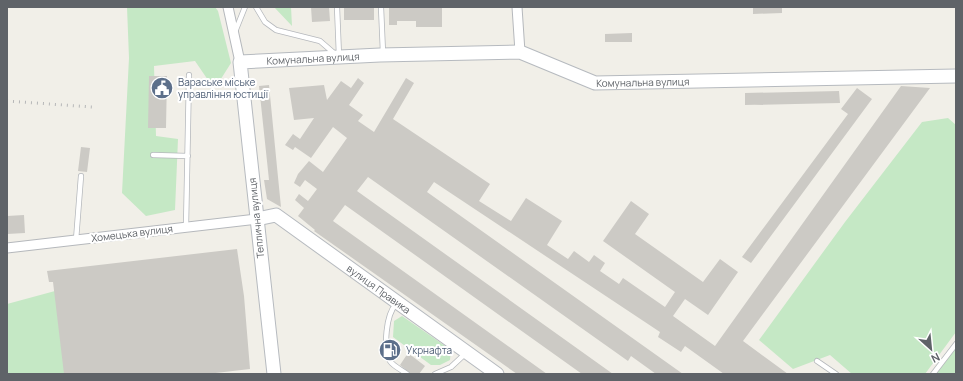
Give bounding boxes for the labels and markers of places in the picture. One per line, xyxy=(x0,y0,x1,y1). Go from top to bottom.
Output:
public building icon: Вараське міське управління юстиції xyxy=(149,75,175,101)
place label: Вараське міське управління юстиції xyxy=(178,75,269,101)
fuel station icon: Укрнафта xyxy=(377,337,403,363)
place label: Укрнафта xyxy=(406,343,452,357)

